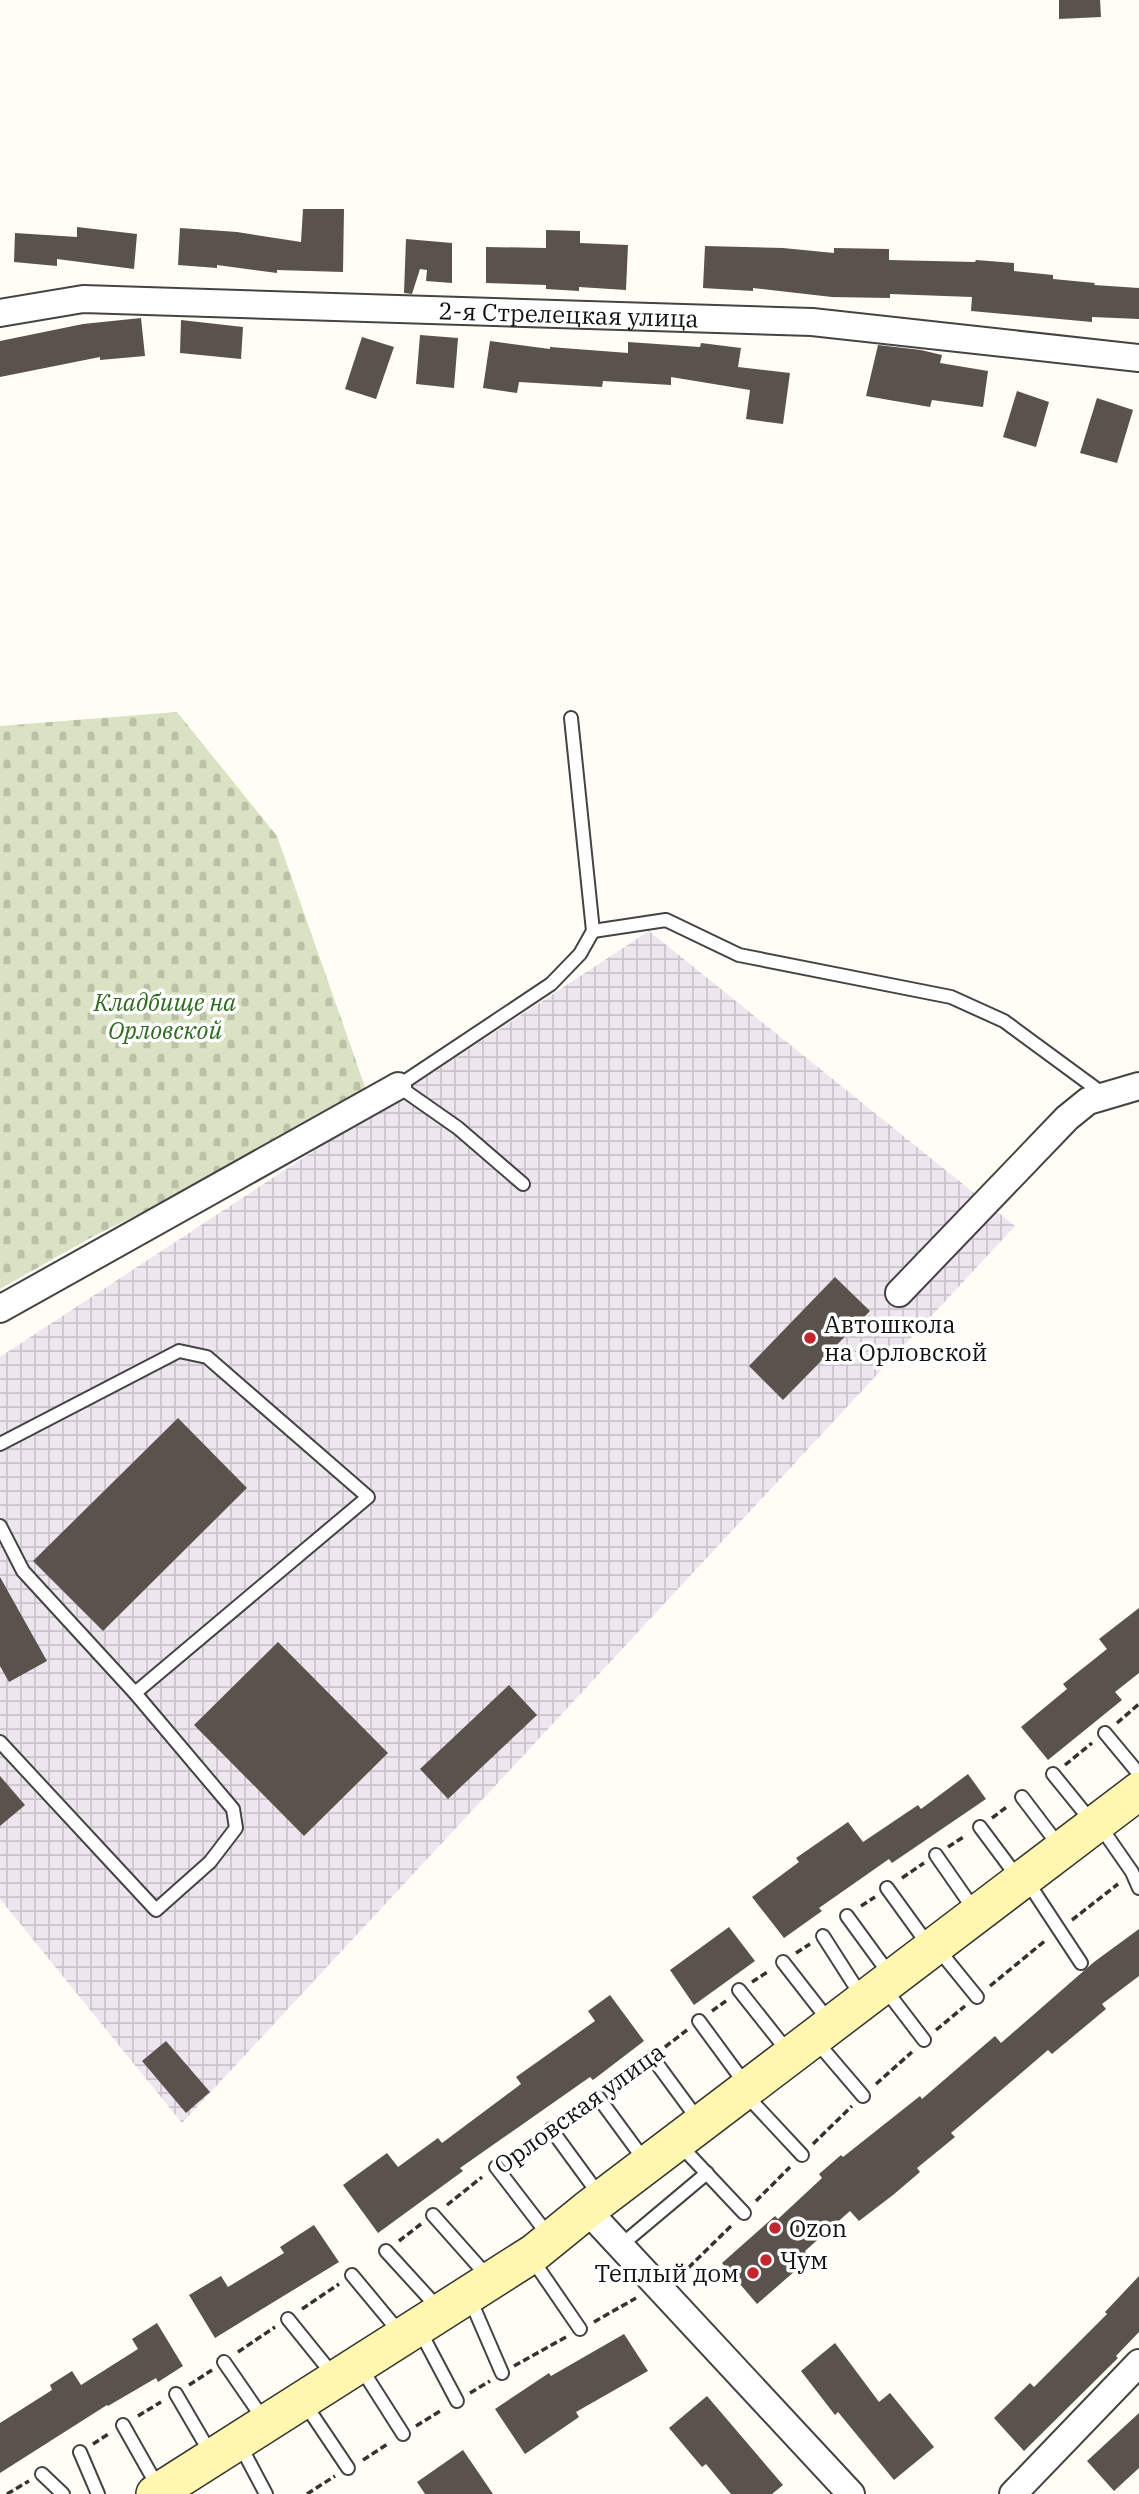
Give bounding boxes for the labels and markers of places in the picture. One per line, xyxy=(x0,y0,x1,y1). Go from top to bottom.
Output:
place label: Автошкола на Орловской xyxy=(824,1308,987,1368)
marker: Автошкола на Орловской xyxy=(802,1330,818,1346)
place label: Ozon xyxy=(789,2212,847,2244)
marker: Ozon xyxy=(767,2220,783,2236)
place label: Чум xyxy=(780,2244,828,2276)
marker: Чум xyxy=(758,2252,774,2268)
place label: Теплый дом xyxy=(594,2257,739,2289)
marker: Теплый дом xyxy=(745,2265,761,2281)

